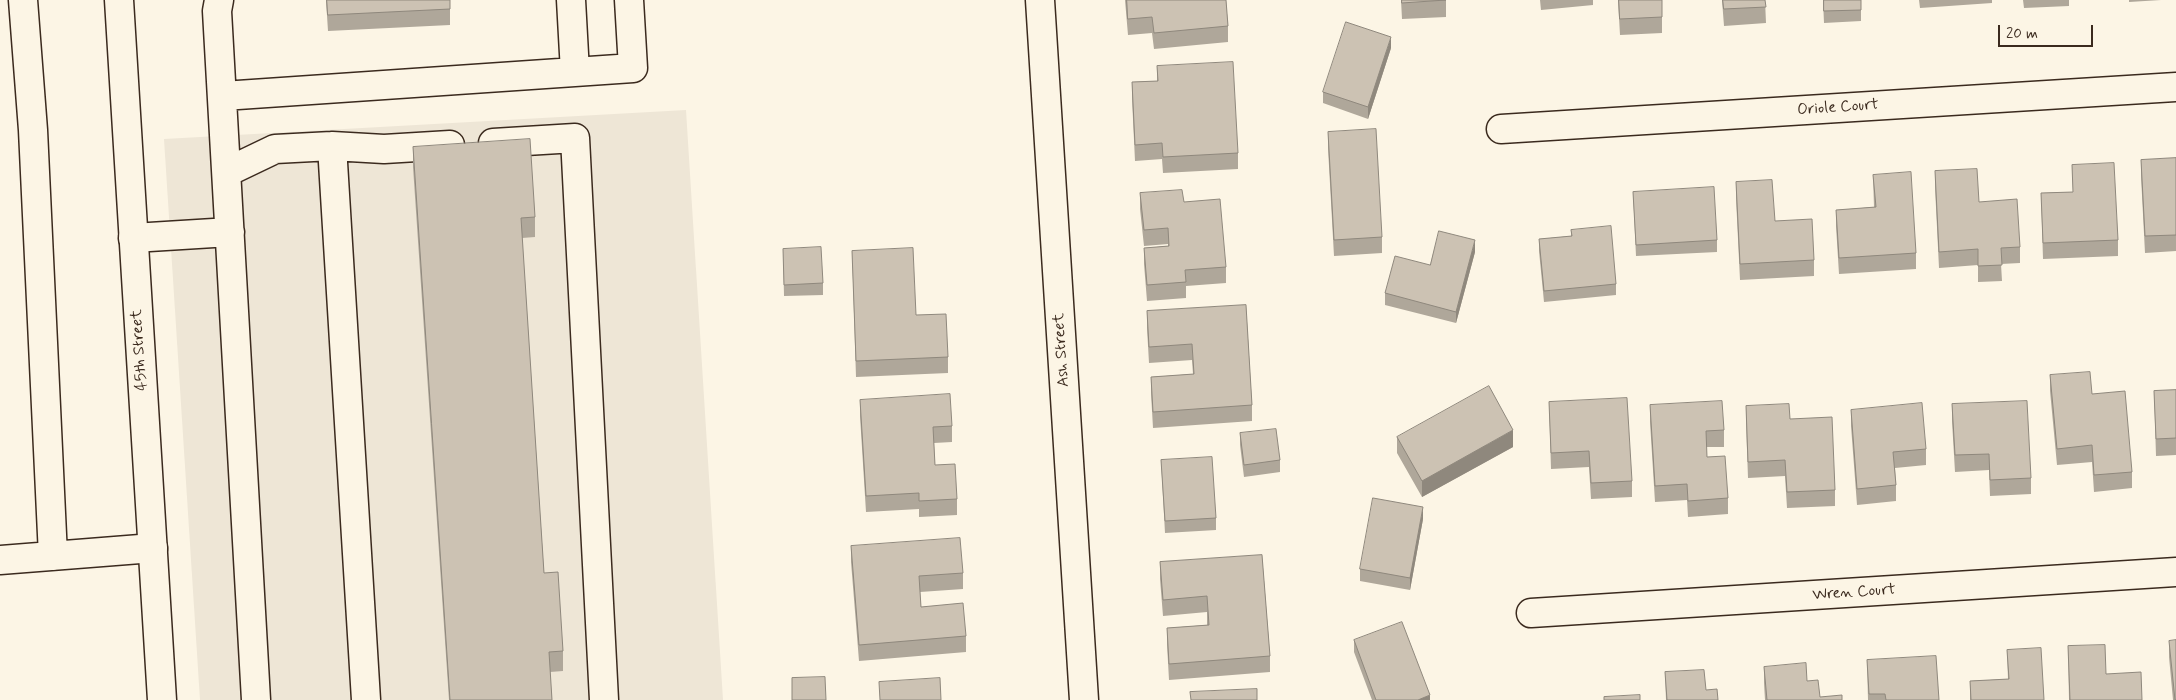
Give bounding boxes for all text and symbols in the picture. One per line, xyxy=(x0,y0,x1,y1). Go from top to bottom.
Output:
scale bar xyxy=(2001,15,2096,47)
text: 20 m xyxy=(2006,24,2038,44)
street label: Oriole Court xyxy=(1797,96,1879,120)
street label: 45th Street xyxy=(128,309,152,391)
street label: Ash Street xyxy=(1050,312,1074,388)
street label: Wren Court xyxy=(1812,581,1896,605)

